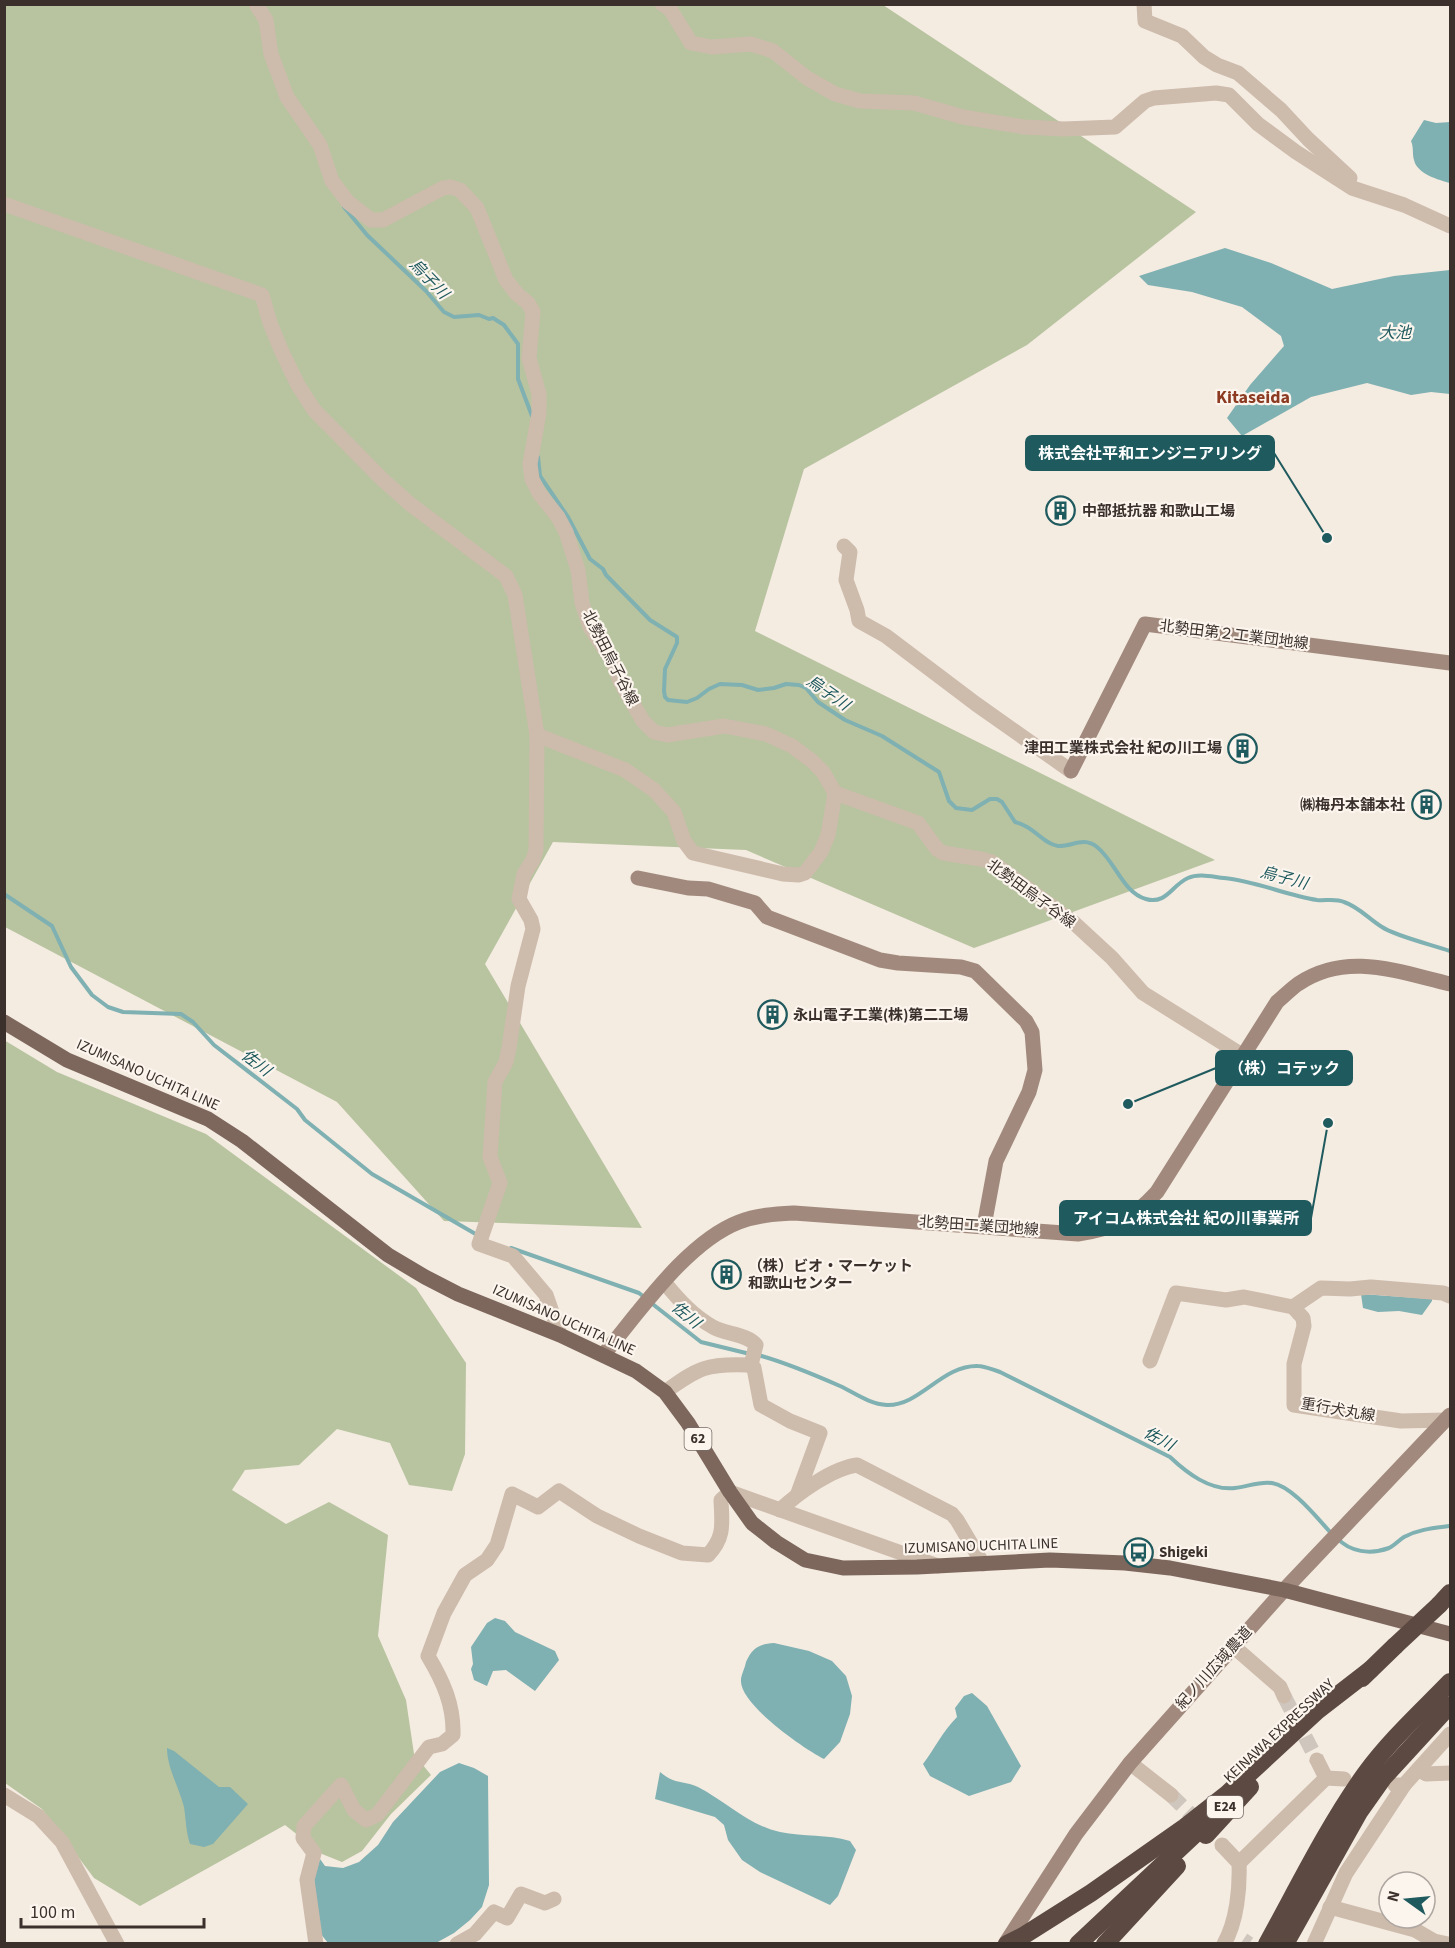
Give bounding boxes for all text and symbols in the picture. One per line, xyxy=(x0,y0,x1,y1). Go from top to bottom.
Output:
water label: 烏子川 xyxy=(404,254,455,305)
water label: 大池 xyxy=(1379,322,1413,344)
district label: Kitaseida xyxy=(1216,385,1290,410)
callout: 株式会社平和エンジニアリング xyxy=(1026,436,1274,470)
text: 株式会社平和エンジニアリング xyxy=(1038,443,1262,465)
building icon: 中部抵抗器 和歌山工場 xyxy=(1045,495,1077,527)
place label: 中部抵抗器 和歌山工場 xyxy=(1082,501,1235,522)
street label: 北勢田烏子谷線 xyxy=(577,606,643,710)
street label: 北勢田第２工業団地線 xyxy=(1158,615,1310,655)
water label: 烏子川 xyxy=(802,670,856,717)
building icon: 津田工業株式会社 紀の川工場 xyxy=(1227,732,1259,764)
place label: 津田工業株式会社 紀の川工場 xyxy=(1024,738,1222,759)
building icon: ㈱梅丹本舗本社 xyxy=(1410,789,1442,821)
place label: ㈱梅丹本舗本社 xyxy=(1300,795,1405,816)
street label: 北勢田烏子谷線 xyxy=(982,855,1080,933)
water label: 烏子川 xyxy=(1258,861,1312,895)
building icon: 永山電子工業(株)第二工場 xyxy=(756,999,788,1031)
place label: 永山電子工業(株)第二工場 xyxy=(793,1005,968,1026)
street label: IZUMISANO UCHITA LINE xyxy=(73,1034,223,1116)
water label: 佐川 xyxy=(237,1045,277,1083)
callout: （株）コテック xyxy=(1216,1051,1352,1085)
text: （株）コテック xyxy=(1228,1058,1340,1080)
callout: アイコム株式会社 紀の川事業所 xyxy=(1060,1201,1311,1235)
text: アイコム株式会社 紀の川事業所 xyxy=(1073,1208,1299,1230)
street label: 北勢田工業団地線 xyxy=(918,1211,1040,1241)
place label: （株）ビオ・マーケット 和歌山センター xyxy=(748,1256,913,1294)
building icon: （株）ビオ・マーケット 和歌山センター xyxy=(711,1259,743,1291)
street label: IZUMISANO UCHITA LINE xyxy=(489,1279,639,1361)
water label: 佐川 xyxy=(667,1296,707,1335)
street label: 重行犬丸線 xyxy=(1299,1393,1377,1427)
water label: 佐川 xyxy=(1140,1422,1180,1457)
road number: 62 xyxy=(684,1428,712,1450)
street label: IZUMISANO UCHITA LINE xyxy=(903,1533,1059,1559)
bus stop icon: Shigeki xyxy=(1122,1536,1154,1568)
place label: Shigeki xyxy=(1159,1542,1208,1563)
street label: 紀ノ川広域農道 xyxy=(1171,1622,1257,1714)
street label: KEINAWA EXPRESSWAY xyxy=(1219,1673,1340,1788)
road number: E24 xyxy=(1207,1796,1243,1818)
north arrow xyxy=(1377,1870,1437,1930)
text: N xyxy=(1381,1888,1405,1904)
scale bar xyxy=(21,1891,204,1929)
text: 100 m xyxy=(30,1900,75,1925)

